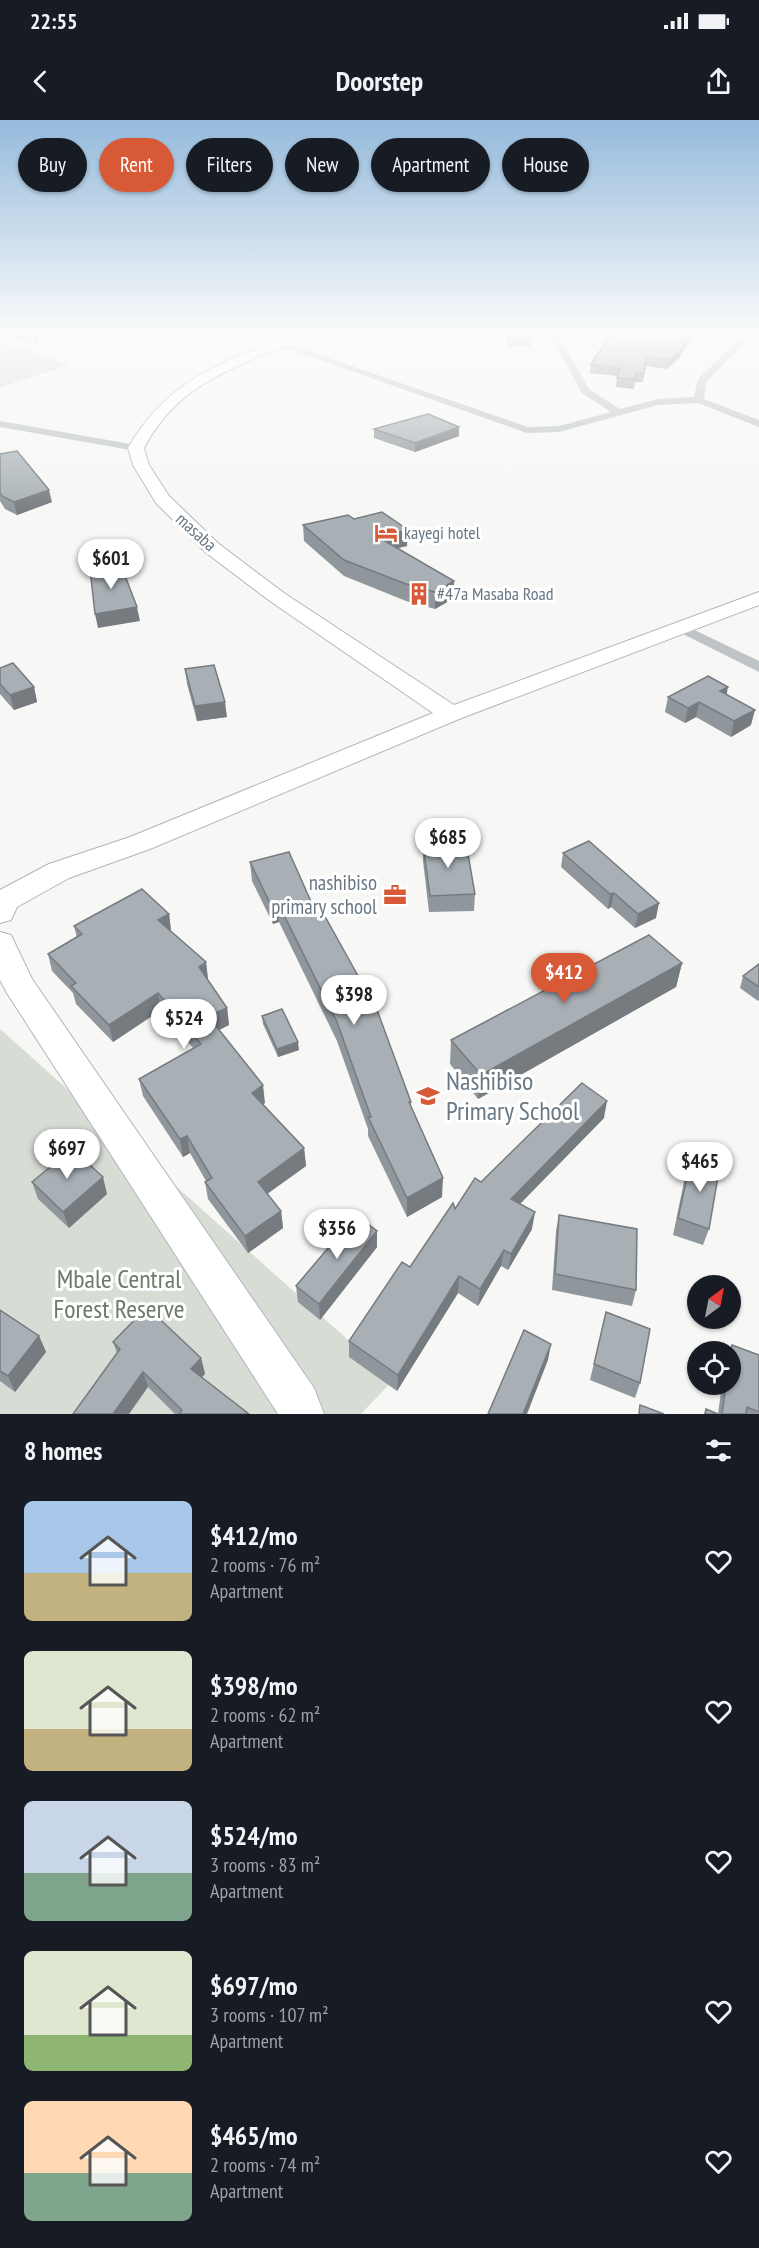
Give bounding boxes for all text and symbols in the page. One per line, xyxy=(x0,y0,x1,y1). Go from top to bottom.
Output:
text: 22:55 xyxy=(30,7,78,35)
text: Doorstep xyxy=(336,64,423,98)
icon: back xyxy=(24,65,57,98)
icon: share xyxy=(702,65,735,98)
chip: Buy xyxy=(18,138,87,192)
chip: Rent xyxy=(99,138,174,192)
chip: Filters xyxy=(186,138,273,192)
chip: New xyxy=(285,138,359,192)
chip: Apartment xyxy=(371,138,490,192)
chip: House xyxy=(502,138,589,192)
street label: masaba xyxy=(171,507,222,556)
hotel icon: kayegi hotel xyxy=(373,520,399,546)
place label: kayegi hotel xyxy=(404,521,481,544)
pin: $601 xyxy=(75,539,147,590)
text: $601 xyxy=(92,545,130,571)
building icon: #47a Masaba Road xyxy=(406,581,432,607)
place label: #47a Masaba Road xyxy=(437,582,554,605)
pin: $685 xyxy=(412,818,484,869)
text: $685 xyxy=(429,824,467,850)
place label: nashibiso primary school xyxy=(271,869,377,920)
office icon: nashibiso primary school xyxy=(382,882,408,908)
pin: $412 xyxy=(528,953,600,1004)
text: $412 xyxy=(545,959,583,985)
pin: $398 xyxy=(318,975,390,1026)
text: $398 xyxy=(335,981,373,1007)
pin: $524 xyxy=(148,999,220,1050)
text: $524 xyxy=(165,1005,203,1031)
place label: Nashibiso Primary School xyxy=(446,1064,579,1127)
school or university icon: Nashibiso Primary School xyxy=(415,1083,441,1109)
pin: $697 xyxy=(31,1129,103,1180)
text: $697 xyxy=(48,1135,86,1161)
pin: $465 xyxy=(664,1142,736,1193)
text: $465 xyxy=(681,1148,719,1174)
pin: $356 xyxy=(301,1209,373,1260)
text: $356 xyxy=(318,1215,356,1241)
park label: Mbale Central Forest Reserve xyxy=(54,1262,184,1325)
north arrow xyxy=(687,1275,741,1329)
map controls xyxy=(687,1275,741,1395)
button: locate xyxy=(687,1341,741,1395)
text: 8 homes xyxy=(24,1434,102,1467)
icon: filters xyxy=(702,1434,735,1467)
text: $412/mo xyxy=(210,1519,298,1552)
icon: home xyxy=(72,1525,144,1597)
icon: heart xyxy=(702,1545,735,1578)
text: 2 rooms · 76 m² xyxy=(210,1552,320,1578)
text: Apartment xyxy=(210,1578,283,1604)
text: $398/mo xyxy=(210,1669,298,1702)
icon: home xyxy=(72,1675,144,1747)
icon: heart xyxy=(702,1695,735,1728)
text: 2 rooms · 62 m² xyxy=(210,1702,320,1728)
text: Apartment xyxy=(210,1728,283,1754)
text: $524/mo xyxy=(210,1819,298,1852)
icon: home xyxy=(72,1825,144,1897)
icon: heart xyxy=(702,1845,735,1878)
text: 3 rooms · 83 m² xyxy=(210,1852,320,1878)
text: Apartment xyxy=(210,1878,283,1904)
text: $697/mo xyxy=(210,1969,298,2002)
icon: home xyxy=(72,1975,144,2047)
icon: heart xyxy=(702,1995,735,2028)
text: 3 rooms · 107 m² xyxy=(210,2002,329,2028)
text: Apartment xyxy=(210,2028,283,2054)
text: $465/mo xyxy=(210,2119,298,2152)
icon: home xyxy=(72,2125,144,2197)
icon: heart xyxy=(702,2145,735,2178)
text: 2 rooms · 74 m² xyxy=(210,2152,320,2178)
text: Apartment xyxy=(210,2178,283,2204)

